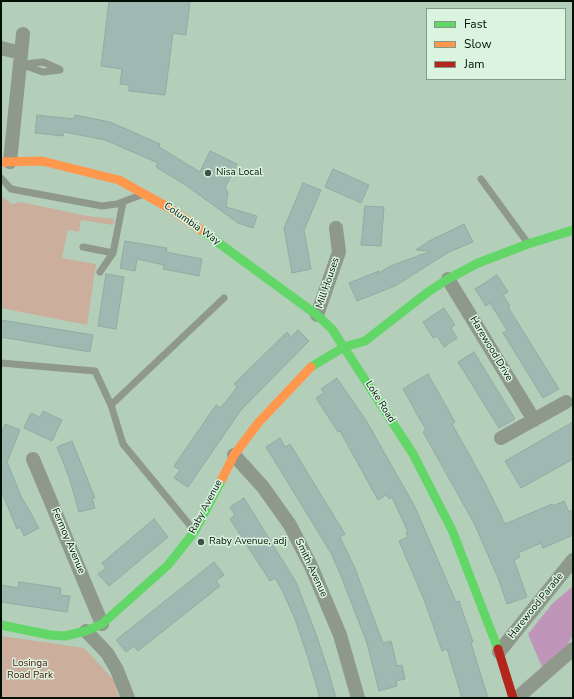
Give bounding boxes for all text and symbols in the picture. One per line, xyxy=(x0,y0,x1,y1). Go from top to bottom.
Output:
legend xyxy=(426,8,566,80)
text: Fast xyxy=(464,16,487,32)
text: Slow xyxy=(464,36,492,52)
text: Jam xyxy=(464,56,485,72)
place label: Nisa Local xyxy=(216,167,262,179)
marker: Nisa Local xyxy=(203,168,213,178)
street label: Columbia Way xyxy=(162,200,222,248)
street label: Mill Houses xyxy=(314,256,342,310)
street label: Harewood Drive xyxy=(467,315,515,383)
street label: Loke Road xyxy=(362,379,398,425)
street label: Raby Avenue xyxy=(187,478,225,536)
street label: Fermoy Avenue xyxy=(49,506,87,576)
place label: Raby Avenue, adj xyxy=(209,536,287,548)
marker: Raby Avenue, adj xyxy=(196,537,206,547)
street label: Smith Avenue xyxy=(292,537,330,599)
street label: Harewood Parade xyxy=(506,571,566,641)
park label: Losinga Road Park xyxy=(7,658,53,682)

